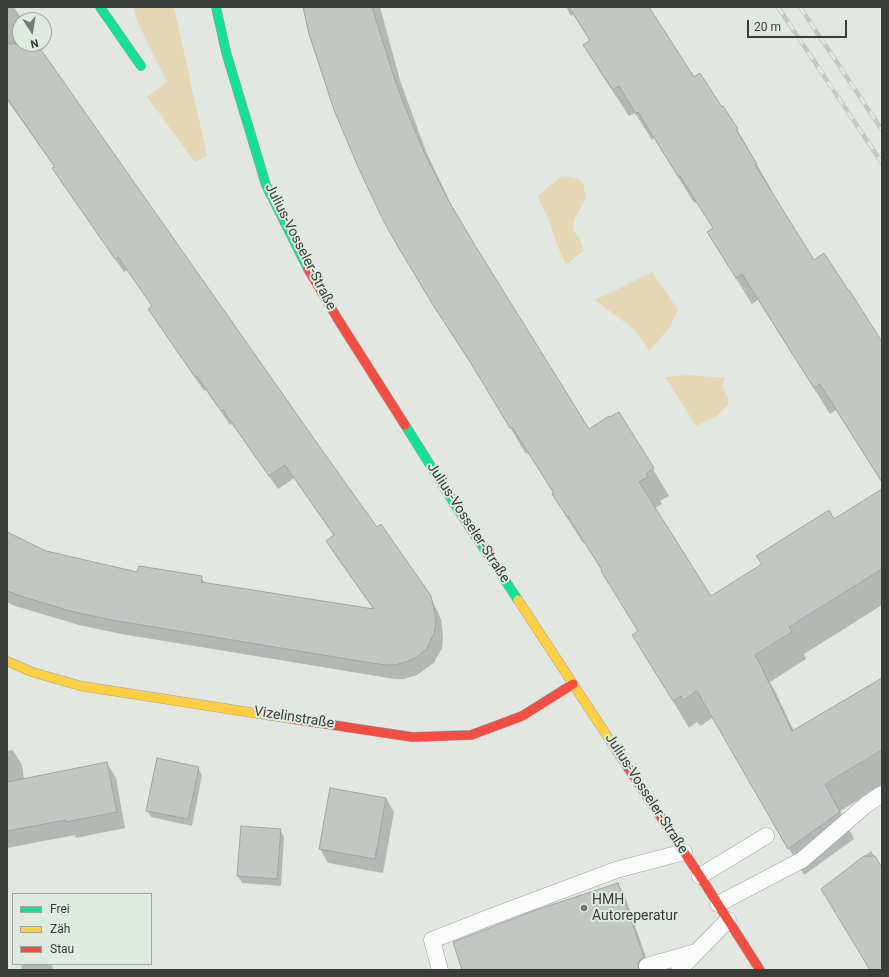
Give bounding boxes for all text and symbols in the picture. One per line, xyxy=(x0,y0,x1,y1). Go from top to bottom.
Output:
north arrow xyxy=(12,12,52,52)
scale bar xyxy=(749,12,849,38)
text: 20 m xyxy=(754,20,781,34)
text: N xyxy=(29,36,40,50)
street label: Julius-Vosseler-Straße xyxy=(261,181,339,313)
street label: Julius-Vosseler-Straße xyxy=(423,460,513,586)
street label: Vizelinstraße xyxy=(253,703,335,733)
street label: Julius-Vosseler-Straße xyxy=(601,731,691,857)
place label: HMH Autoreperatur xyxy=(592,892,678,924)
legend xyxy=(12,893,152,965)
text: Frei xyxy=(50,902,70,916)
marker: HMH Autoreperatur xyxy=(579,903,589,913)
text: Zäh xyxy=(50,922,70,936)
text: Stau xyxy=(50,942,74,956)

